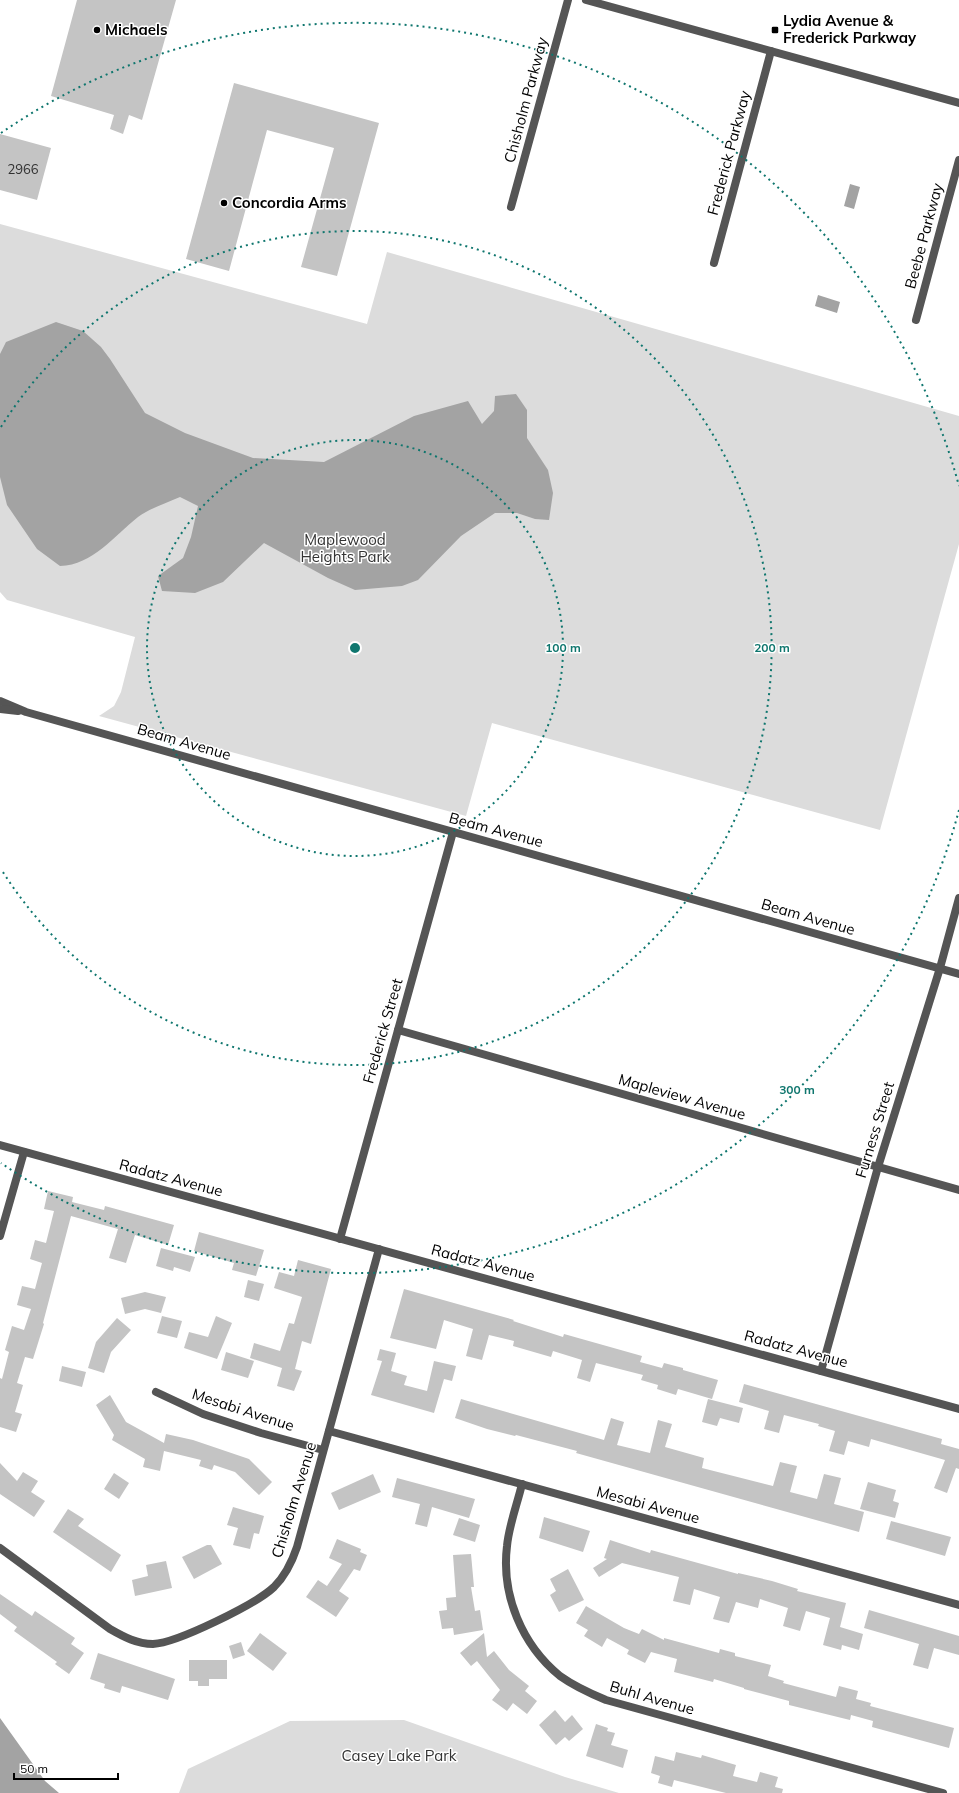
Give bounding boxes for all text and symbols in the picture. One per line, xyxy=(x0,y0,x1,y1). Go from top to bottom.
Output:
place label: Lydia Avenue & Frederick Parkway xyxy=(783,11,917,47)
place label: Michaels xyxy=(105,20,168,39)
marker: Michaels xyxy=(92,25,102,35)
marker: Lydia Avenue & Frederick Parkway xyxy=(770,25,780,35)
street label: Chisholm Parkway xyxy=(500,35,551,165)
street label: Frederick Parkway xyxy=(703,88,754,217)
house number: 2966 xyxy=(7,161,39,177)
street label: Beebe Parkway xyxy=(900,181,947,291)
place label: Concordia Arms xyxy=(232,193,347,212)
marker: Concordia Arms xyxy=(219,198,229,208)
park label: Maplewood Heights Park xyxy=(300,530,390,566)
text: 100 m xyxy=(545,640,581,655)
text: 200 m xyxy=(754,640,790,655)
centre of rings xyxy=(348,641,362,655)
street label: Beam Avenue xyxy=(135,719,233,764)
street label: Beam Avenue xyxy=(447,808,545,851)
street label: Beam Avenue xyxy=(759,894,857,939)
street label: Frederick Street xyxy=(358,976,407,1086)
street label: Mapleview Avenue xyxy=(616,1069,748,1124)
street label: Furness Street xyxy=(851,1079,898,1180)
text: 300 m xyxy=(779,1082,815,1097)
street label: Radatz Avenue xyxy=(117,1155,225,1200)
street label: Radatz Avenue xyxy=(429,1240,537,1285)
street label: Radatz Avenue xyxy=(742,1326,850,1371)
street label: Mesabi Avenue xyxy=(190,1384,297,1435)
street label: Chisholm Avenue xyxy=(267,1440,320,1560)
street label: Mesabi Avenue xyxy=(594,1482,702,1527)
street label: Buhl Avenue xyxy=(608,1676,697,1719)
park label: Casey Lake Park xyxy=(342,1746,457,1765)
scale bar xyxy=(14,1755,118,1781)
text: 50 m xyxy=(20,1761,48,1776)

